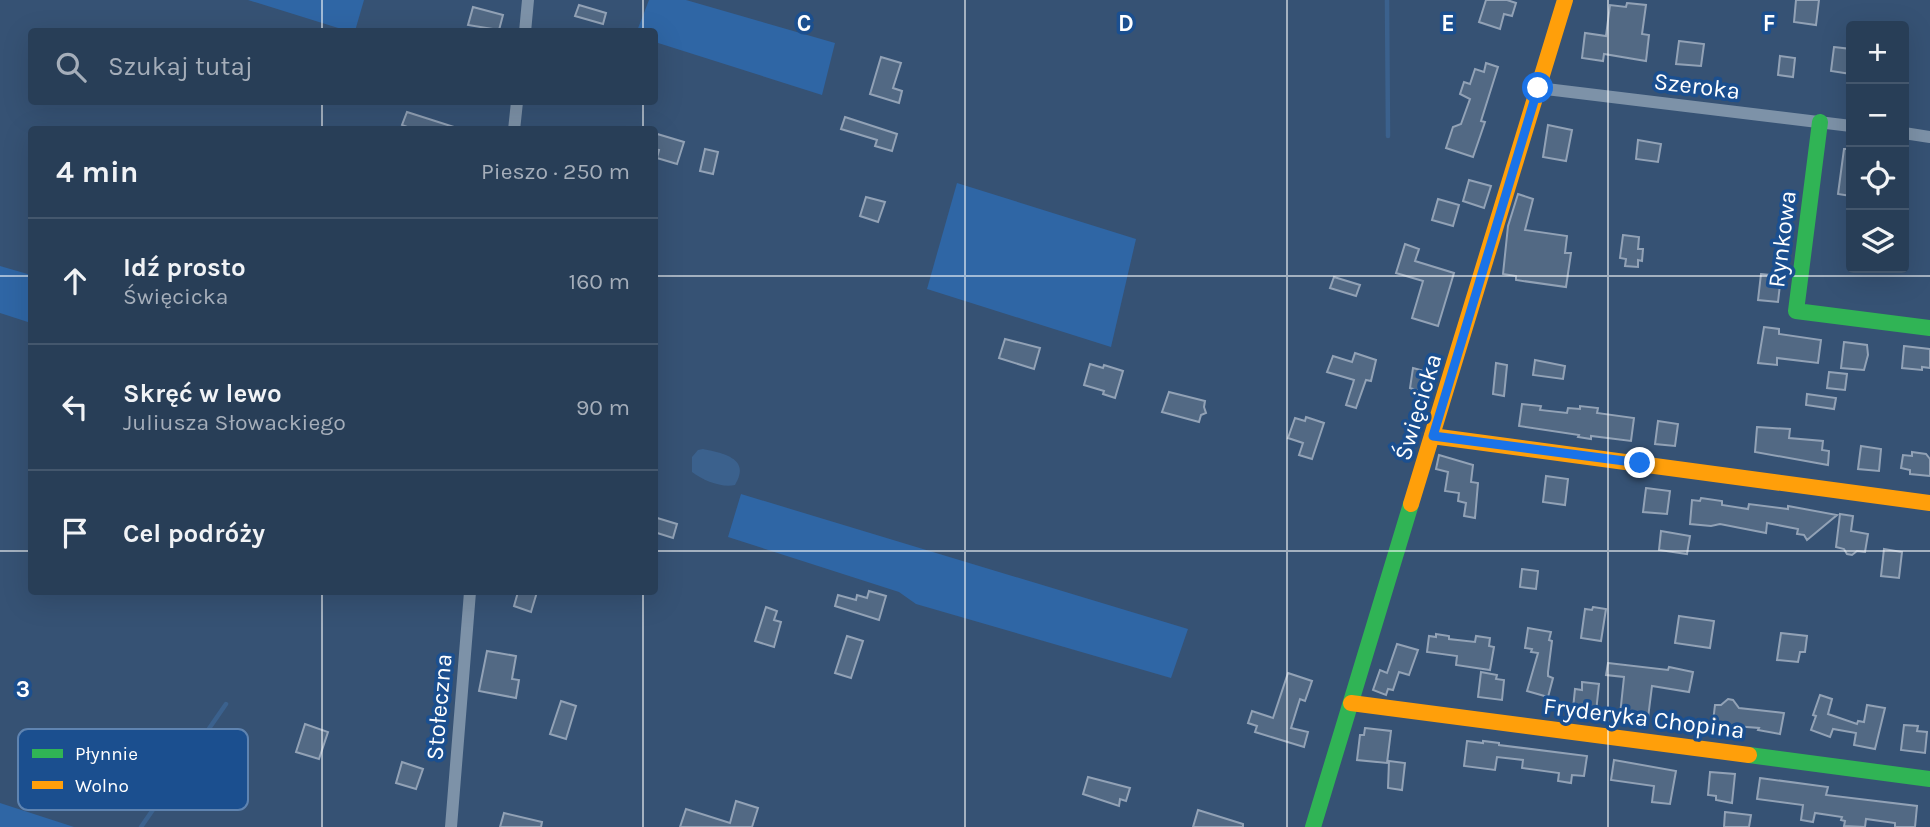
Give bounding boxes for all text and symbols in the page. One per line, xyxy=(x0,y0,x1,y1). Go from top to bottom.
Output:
text: C xyxy=(797,10,811,37)
text: D xyxy=(1118,10,1134,37)
text: E xyxy=(1441,10,1455,37)
text: F xyxy=(1763,10,1775,37)
map controls xyxy=(1846,21,1909,273)
button: + xyxy=(1846,21,1909,84)
search box xyxy=(28,28,658,105)
icon: search xyxy=(52,48,90,86)
text: Szukaj tutaj xyxy=(108,51,253,82)
street label: Szeroka xyxy=(1652,67,1742,105)
route start xyxy=(1522,72,1553,103)
button: − xyxy=(1846,84,1909,147)
button: locate xyxy=(1846,147,1909,210)
text: 4 min xyxy=(56,154,138,190)
text: Pieszo · 250 m xyxy=(481,158,630,185)
street label: Rynkowa xyxy=(1762,189,1802,289)
button: layers xyxy=(1846,210,1909,273)
text: Idź prosto xyxy=(123,252,246,283)
icon: ahead xyxy=(56,262,94,300)
text: 160 m xyxy=(569,268,630,295)
text: Święcicka xyxy=(123,283,228,310)
street label: Święcicka xyxy=(1389,350,1447,464)
text: Skręć w lewo xyxy=(123,378,282,409)
icon: left xyxy=(56,388,94,426)
text: 90 m xyxy=(576,394,630,421)
text: Juliusza Słowackiego xyxy=(123,409,346,436)
route end xyxy=(1624,447,1655,478)
icon: arrive xyxy=(56,514,94,552)
text: Cel podróży xyxy=(123,518,265,549)
street label: Stołeczna xyxy=(420,652,458,762)
text: 3 xyxy=(16,676,30,703)
street label: Fryderyka Chopina xyxy=(1542,692,1746,744)
legend xyxy=(18,729,248,810)
text: Płynnie xyxy=(75,743,138,765)
text: Wolno xyxy=(75,775,129,797)

